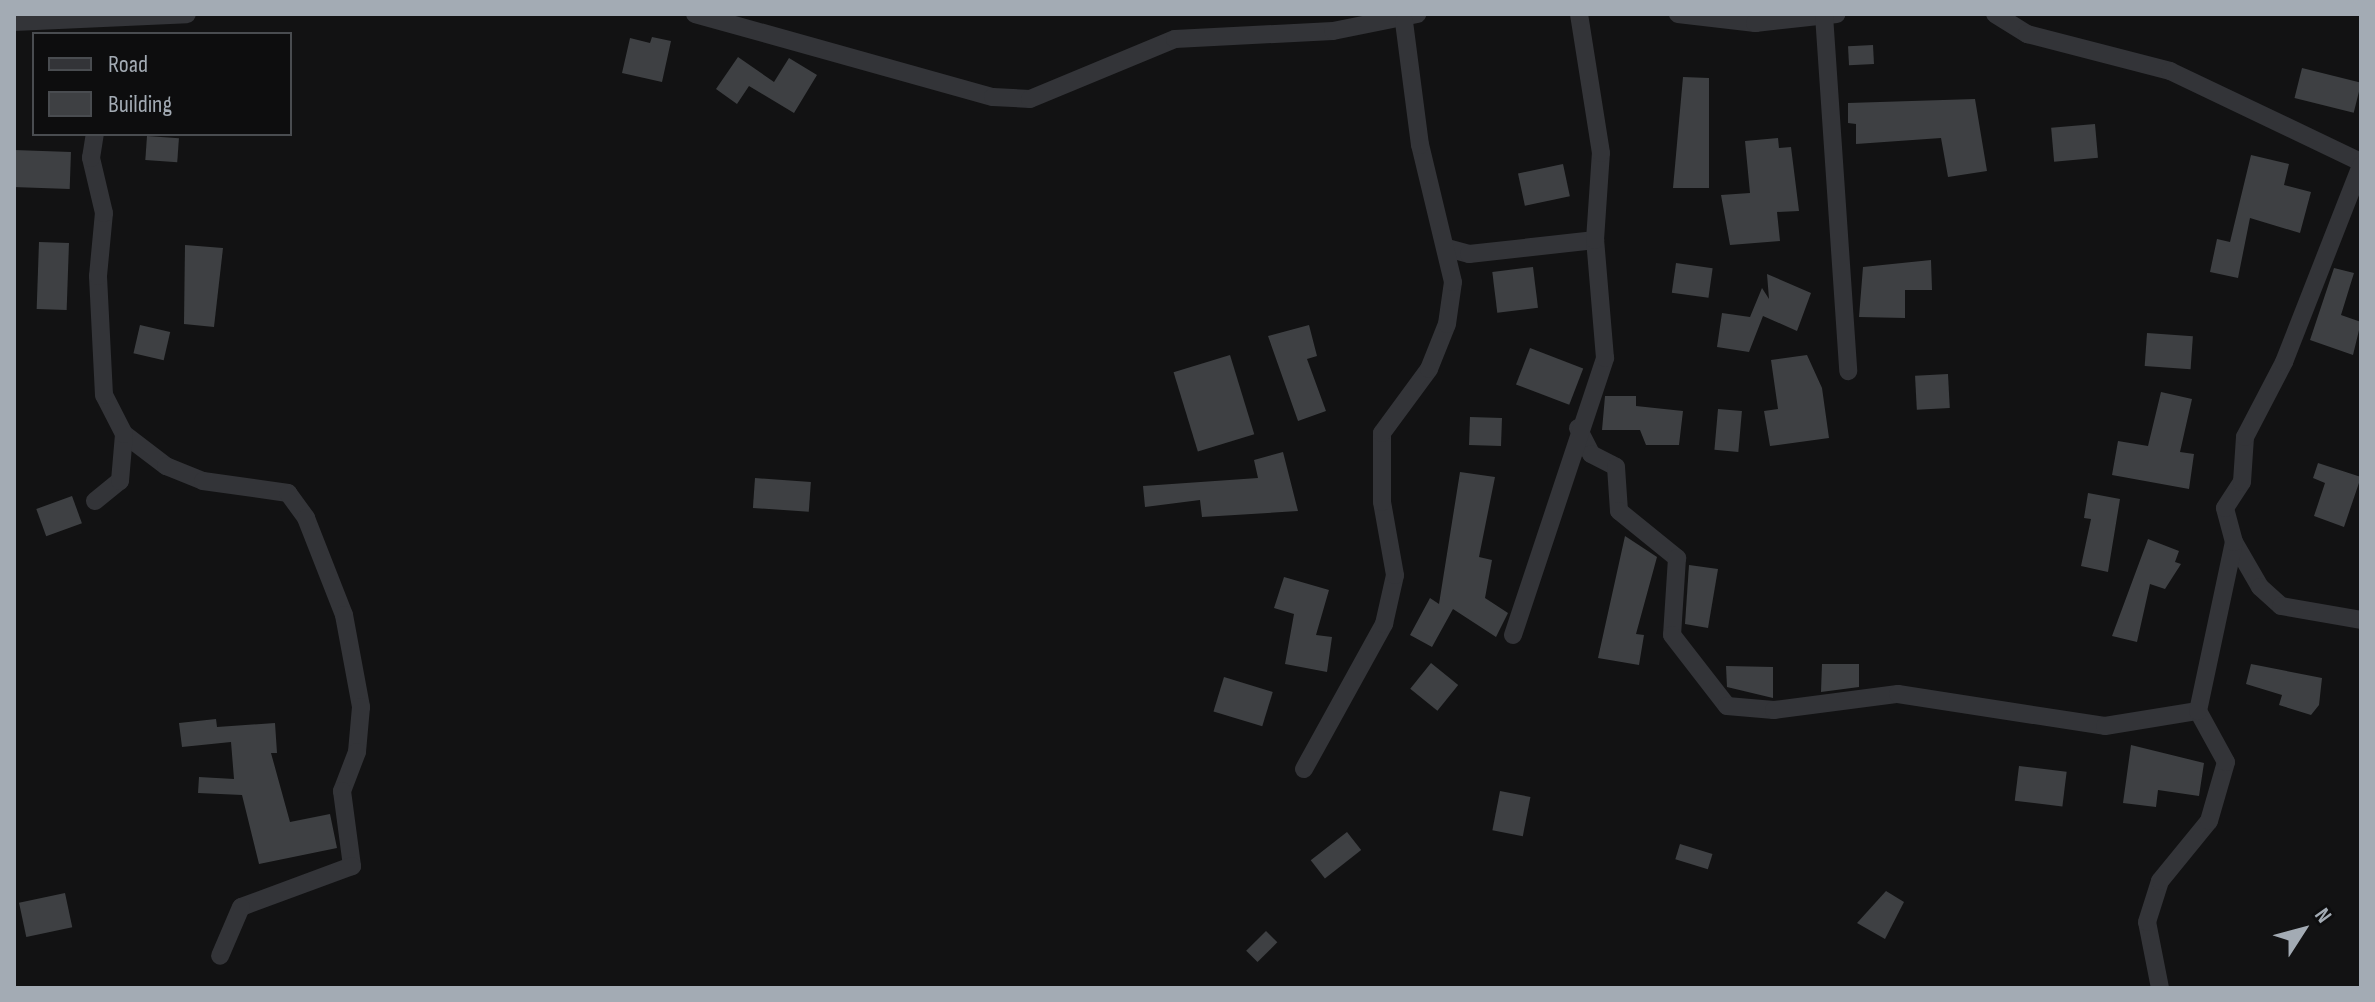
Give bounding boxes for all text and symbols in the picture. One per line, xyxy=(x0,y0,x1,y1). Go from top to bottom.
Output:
legend xyxy=(32,32,292,136)
text: Road xyxy=(108,50,148,79)
text: Building xyxy=(108,90,172,119)
north arrow xyxy=(2263,890,2343,970)
text: N xyxy=(2308,903,2337,928)

